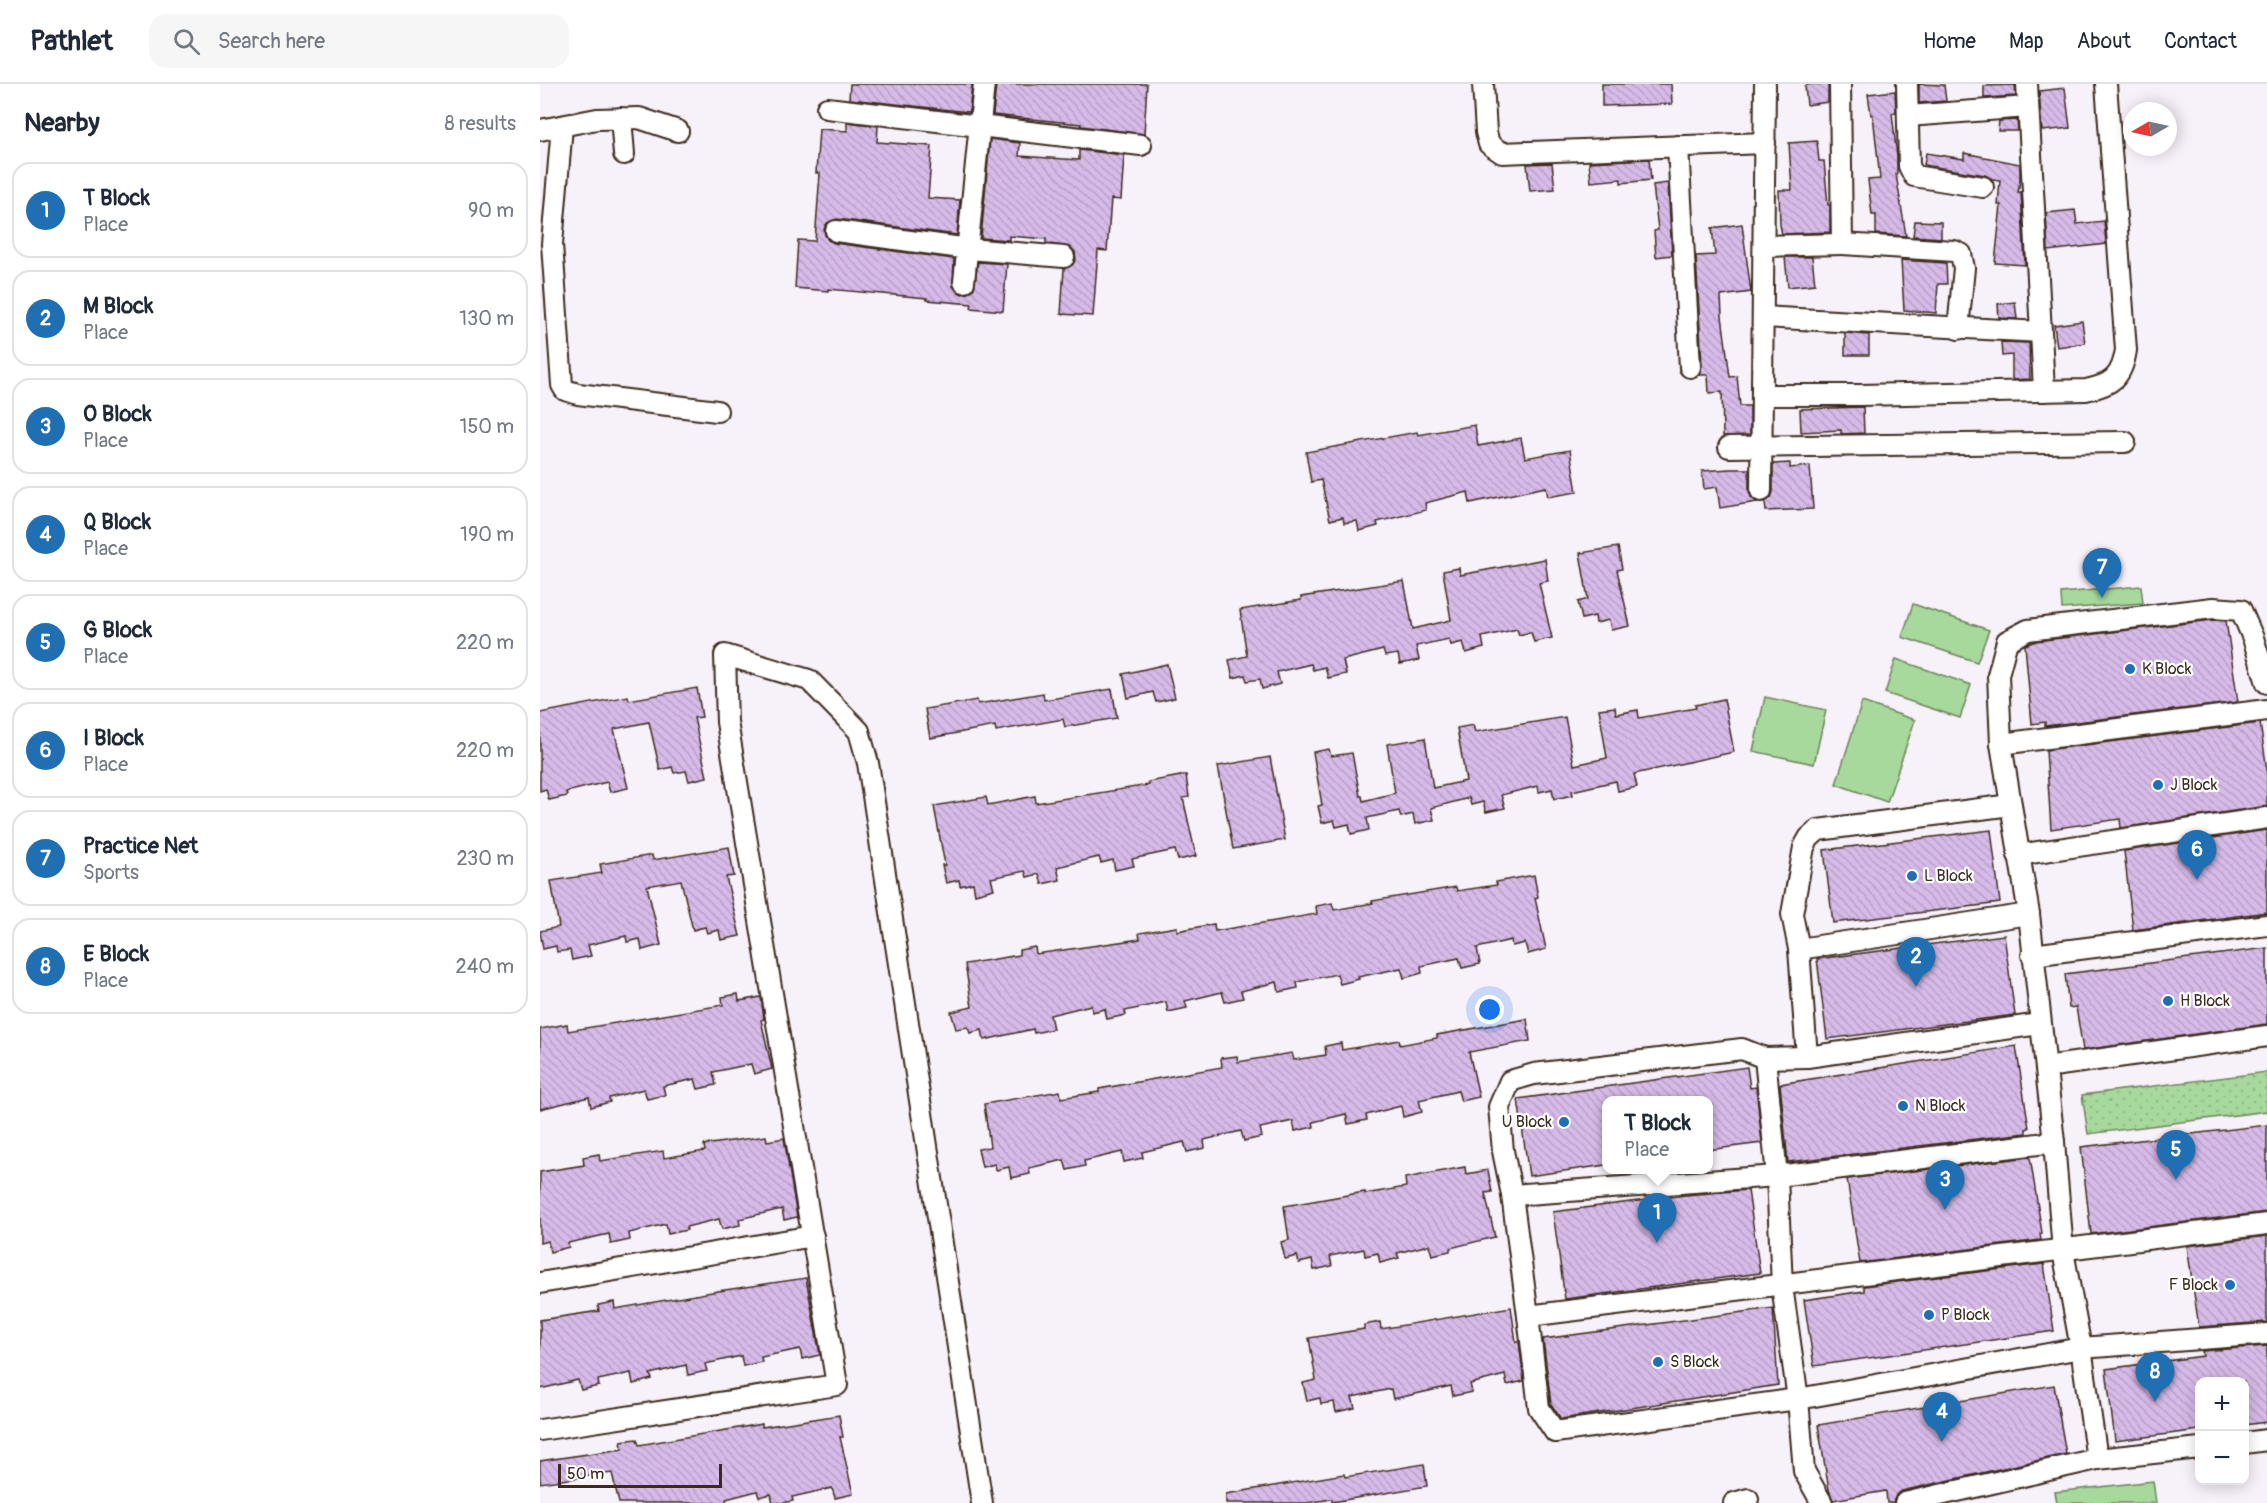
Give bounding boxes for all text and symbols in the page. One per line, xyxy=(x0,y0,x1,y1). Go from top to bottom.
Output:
search box xyxy=(149,14,569,68)
text: Pathlet xyxy=(30,24,113,59)
icon: search xyxy=(170,25,203,58)
text: Search here xyxy=(218,27,325,55)
text: Home xyxy=(1923,28,1976,55)
text: Map xyxy=(2009,28,2044,55)
text: About xyxy=(2077,28,2131,55)
text: Contact xyxy=(2164,28,2237,55)
north arrow xyxy=(2123,102,2177,156)
text: Nearby xyxy=(24,107,100,139)
text: 8 results xyxy=(445,111,516,136)
text: T Block xyxy=(83,184,150,212)
text: 1 xyxy=(42,198,49,223)
text: 90 m xyxy=(468,198,514,223)
text: Place xyxy=(83,212,128,237)
text: M Block xyxy=(83,292,153,320)
text: 2 xyxy=(40,306,51,331)
text: 130 m xyxy=(459,306,514,331)
text: Place xyxy=(83,320,128,345)
text: O Block xyxy=(83,400,152,428)
text: 3 xyxy=(40,414,51,439)
text: 150 m xyxy=(460,414,514,439)
text: Place xyxy=(83,428,128,453)
text: Q Block xyxy=(83,508,151,536)
text: 4 xyxy=(40,522,51,547)
text: 190 m xyxy=(460,522,514,547)
text: Place xyxy=(83,536,128,561)
pin: 7 xyxy=(2082,548,2122,598)
text: G Block xyxy=(83,616,152,644)
text: 5 xyxy=(40,630,51,655)
text: 220 m xyxy=(456,630,514,655)
text: Place xyxy=(83,644,128,669)
place label: K Block xyxy=(2142,659,2192,679)
marker: K Block xyxy=(2123,662,2137,676)
text: I Block xyxy=(83,724,144,752)
text: 6 xyxy=(40,738,51,763)
text: 220 m xyxy=(456,738,514,763)
text: Place xyxy=(83,752,128,777)
place label: J Block xyxy=(2170,775,2218,795)
marker: J Block xyxy=(2151,778,2165,792)
pin: 6 xyxy=(2178,830,2216,880)
text: Practice Net xyxy=(83,832,198,860)
text: 7 xyxy=(40,846,51,871)
text: 230 m xyxy=(457,846,514,871)
text: Sports xyxy=(83,860,139,885)
place label: L Block xyxy=(1924,866,1973,886)
marker: L Block xyxy=(1905,869,1919,883)
pin: 2 xyxy=(1896,938,1936,987)
text: E Block xyxy=(83,940,149,968)
text: 8 xyxy=(40,954,51,979)
text: 240 m xyxy=(455,954,514,979)
text: Place xyxy=(83,968,128,993)
place label: H Block xyxy=(2180,991,2230,1011)
marker: H Block xyxy=(2161,994,2175,1008)
your location xyxy=(1475,995,1504,1024)
popup xyxy=(1602,1096,1713,1174)
place label: N Block xyxy=(1915,1096,1966,1116)
marker: N Block xyxy=(1896,1099,1910,1113)
text: T Block xyxy=(1624,1109,1691,1137)
place label: U Block xyxy=(1502,1112,1552,1132)
marker: U Block xyxy=(1557,1115,1571,1129)
pin: 5 xyxy=(2156,1130,2196,1180)
text: Place xyxy=(1624,1137,1669,1162)
pin: 3 xyxy=(1926,1160,1964,1210)
pin: 1 xyxy=(1638,1194,1676,1243)
place label: F Block xyxy=(2169,1275,2218,1295)
marker: F Block xyxy=(2223,1278,2237,1292)
place label: P Block xyxy=(1941,1305,1990,1325)
marker: P Block xyxy=(1922,1308,1936,1322)
place label: S Block xyxy=(1670,1352,1719,1372)
pin: 8 xyxy=(2136,1352,2174,1402)
marker: S Block xyxy=(1651,1355,1665,1369)
map controls xyxy=(2195,1377,2249,1485)
button: + xyxy=(2195,1377,2249,1431)
pin: 4 xyxy=(1922,1392,1962,1442)
button: − xyxy=(2195,1431,2249,1485)
scale bar xyxy=(558,1461,722,1488)
text: 50 m xyxy=(567,1464,604,1484)

